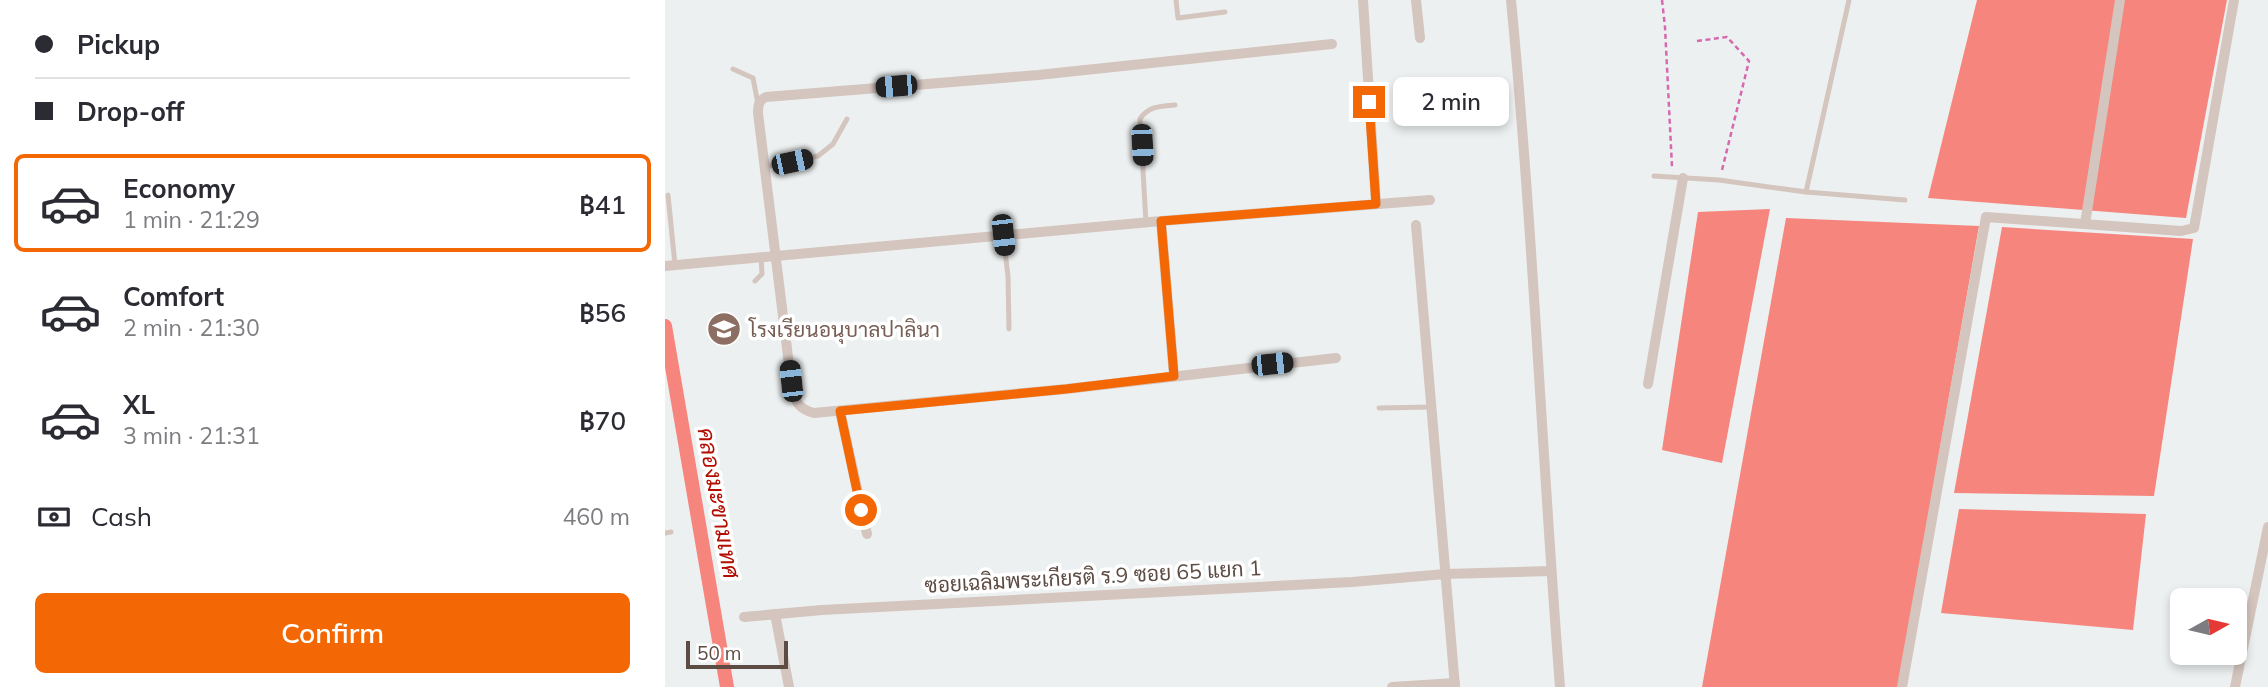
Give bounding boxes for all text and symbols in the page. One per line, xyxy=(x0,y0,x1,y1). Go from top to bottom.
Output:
text: Pickup xyxy=(77,28,160,61)
car xyxy=(875,74,918,98)
callout: 2 min xyxy=(1393,78,1509,126)
route end xyxy=(1353,86,1385,118)
text: 2 min xyxy=(1421,87,1481,116)
text: Drop-off xyxy=(77,95,184,128)
car xyxy=(1131,123,1154,167)
car xyxy=(770,147,815,177)
icon: car xyxy=(39,172,102,235)
text: Economy xyxy=(123,172,235,205)
text: ฿41 xyxy=(579,188,626,221)
text: 1 min · 21:29 xyxy=(123,205,260,234)
car xyxy=(991,213,1016,257)
icon: car xyxy=(39,280,102,343)
text: Comfort xyxy=(123,280,224,313)
text: ฿56 xyxy=(579,296,626,329)
school or university icon: โรงเรียนอนุบาลปาลินา xyxy=(705,310,743,348)
text: 2 min · 21:30 xyxy=(123,313,260,342)
place label: โรงเรียนอนุบาลปาลินา xyxy=(748,316,940,344)
car xyxy=(1251,351,1294,377)
car xyxy=(779,359,804,403)
icon: car xyxy=(39,388,102,451)
text: XL xyxy=(123,388,155,421)
text: ฿70 xyxy=(579,404,626,437)
text: 3 min · 21:31 xyxy=(123,421,260,450)
water label: คลองมะขามเทศ xyxy=(691,425,747,582)
route start xyxy=(845,494,877,526)
icon: cash xyxy=(35,498,73,536)
text: Cash xyxy=(91,500,152,533)
text: 460 m xyxy=(562,502,630,531)
street label: ซอยเฉลิมพระเกียรติ ร.9 ซอย 65 แยก 1 xyxy=(924,554,1262,598)
north arrow xyxy=(2170,588,2247,665)
map controls xyxy=(2170,588,2247,665)
button: Confirm xyxy=(35,593,630,673)
scale bar xyxy=(686,638,787,670)
text: 50 m xyxy=(697,641,741,665)

